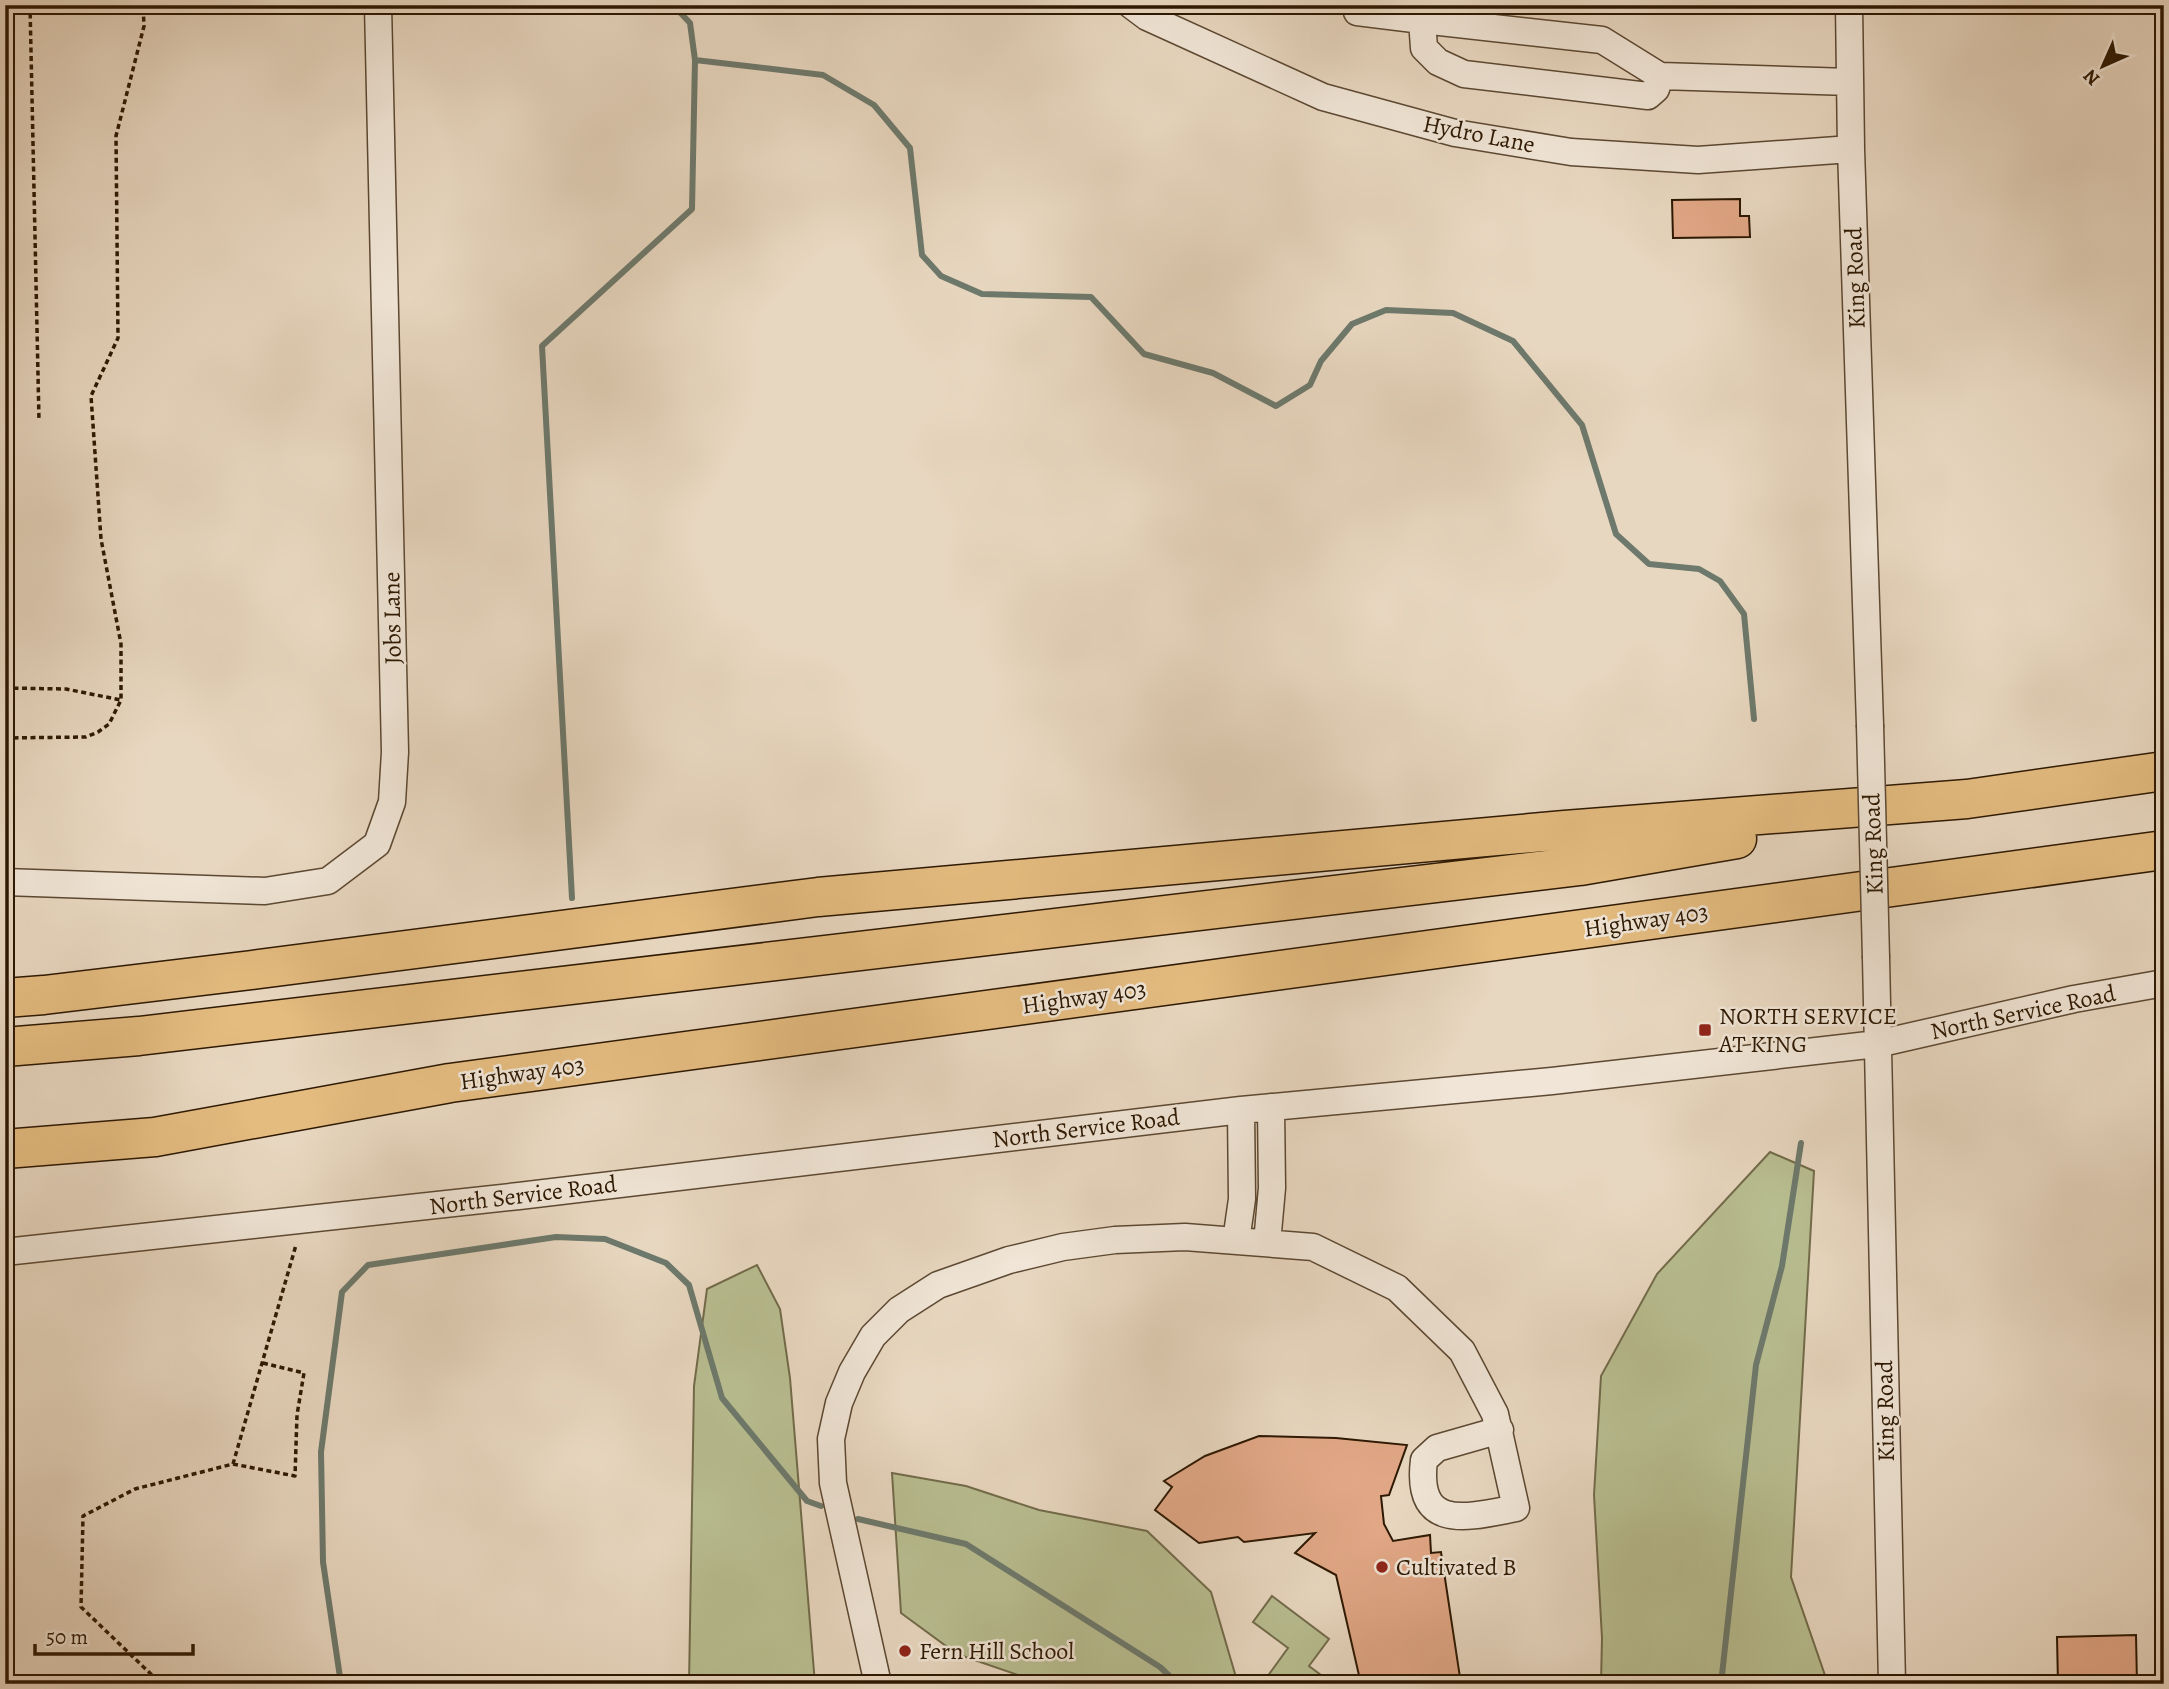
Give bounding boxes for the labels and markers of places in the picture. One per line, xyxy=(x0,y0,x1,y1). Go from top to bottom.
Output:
place label: NORTH SERVICE AT KING xyxy=(1718,1000,1897,1060)
marker: NORTH SERVICE AT KING xyxy=(1697,1022,1713,1038)
place label: Cultivated B xyxy=(1396,1551,1517,1583)
marker: Cultivated B xyxy=(1374,1559,1390,1575)
place label: Fern Hill School xyxy=(919,1635,1074,1667)
marker: Fern Hill School xyxy=(897,1643,913,1659)

